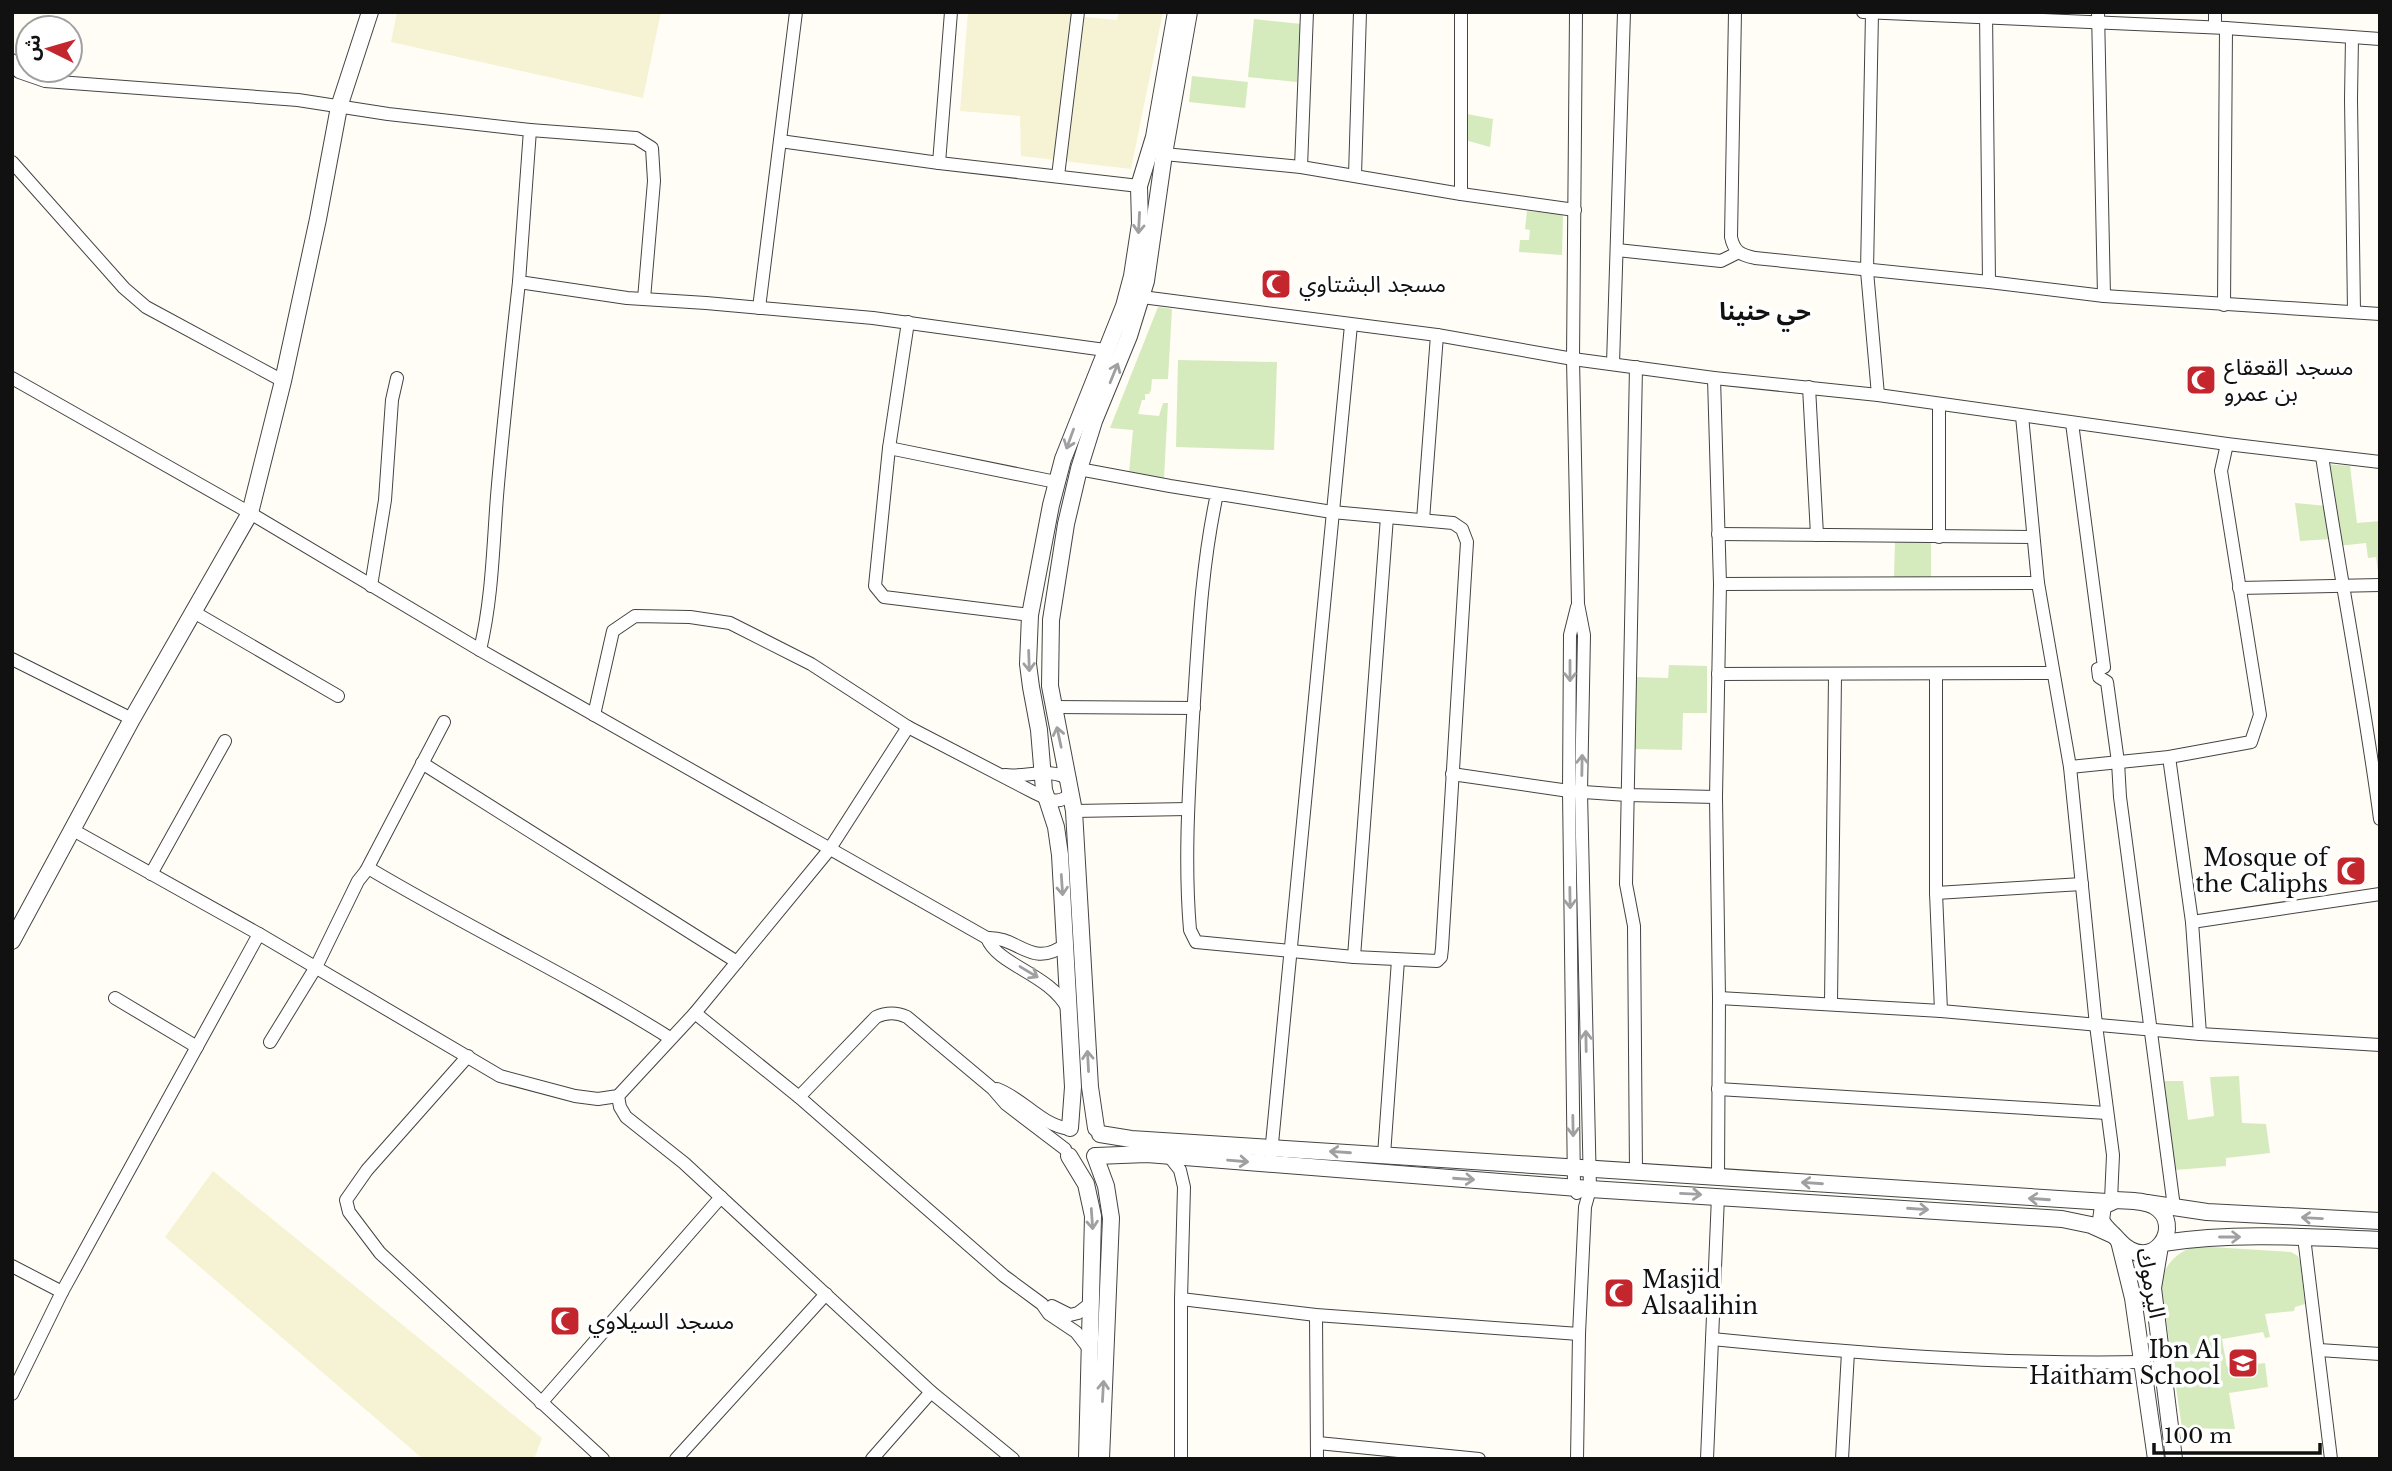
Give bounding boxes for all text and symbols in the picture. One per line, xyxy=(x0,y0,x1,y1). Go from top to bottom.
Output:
north arrow xyxy=(14,14,84,84)
text: ش xyxy=(20,34,45,62)
one-way arrow xyxy=(1133,211,1146,234)
mosque icon: مسجد البشتاوي xyxy=(1259,267,1293,301)
place label: مسجد البشتاوي xyxy=(1299,270,1446,301)
district label: حي حنينا xyxy=(1719,297,1811,332)
place label: مسجد القعقاع بن عمرو xyxy=(2224,353,2354,407)
one-way arrow xyxy=(1109,362,1122,384)
mosque icon: مسجد القعقاع بن عمرو xyxy=(2184,363,2218,397)
one-way arrow xyxy=(1063,427,1075,449)
one-way arrow xyxy=(1022,649,1035,672)
one-way arrow xyxy=(1563,659,1577,682)
one-way arrow xyxy=(1052,726,1066,749)
one-way arrow xyxy=(1575,754,1588,777)
place label: Mosque of the Caliphs xyxy=(2195,844,2331,898)
mosque icon: Mosque of the Caliphs xyxy=(2334,854,2368,888)
one-way arrow xyxy=(1056,873,1069,896)
one-way arrow xyxy=(1563,887,1577,910)
one-way arrow xyxy=(1018,965,1038,979)
one-way arrow xyxy=(1579,1030,1593,1053)
one-way arrow xyxy=(1081,1050,1094,1072)
one-way arrow xyxy=(1566,1114,1580,1137)
one-way arrow xyxy=(1329,1145,1352,1158)
one-way arrow xyxy=(1226,1155,1248,1168)
one-way arrow xyxy=(1453,1173,1475,1186)
one-way arrow xyxy=(1801,1176,1823,1189)
one-way arrow xyxy=(1680,1188,1703,1201)
one-way arrow xyxy=(2027,1193,2050,1206)
one-way arrow xyxy=(1907,1203,1930,1216)
one-way arrow xyxy=(1086,1207,1099,1230)
one-way arrow xyxy=(2300,1211,2323,1224)
one-way arrow xyxy=(2219,1230,2242,1244)
street label: اليرموك xyxy=(2130,1245,2172,1321)
place label: Masjid Alsaalihin xyxy=(1641,1266,1758,1320)
mosque icon: Masjid Alsaalihin xyxy=(1602,1276,1636,1310)
mosque icon: مسجد السيلاوي xyxy=(548,1304,582,1338)
place label: مسجد السيلاوي xyxy=(588,1307,734,1338)
place label: Ibn Al Haitham School xyxy=(2029,1336,2220,1390)
school or university icon: Ibn Al Haitham School xyxy=(2226,1346,2260,1380)
one-way arrow xyxy=(1097,1379,1110,1402)
scale bar xyxy=(2154,1412,2320,1456)
text: 100 m xyxy=(2164,1423,2232,1449)

